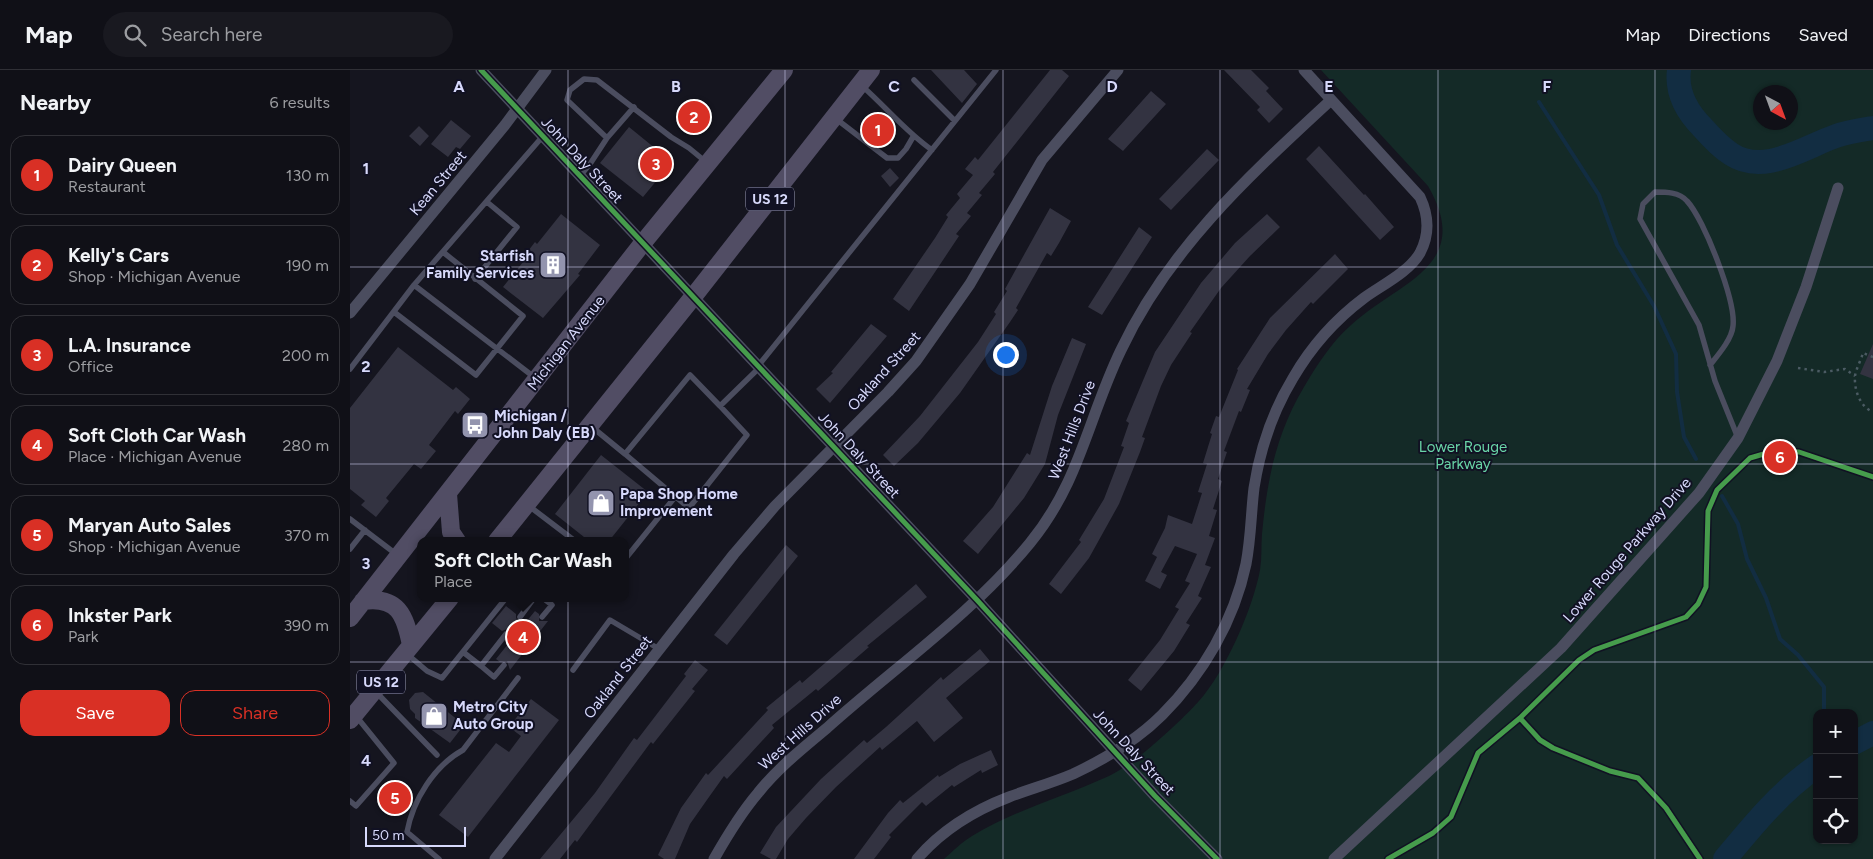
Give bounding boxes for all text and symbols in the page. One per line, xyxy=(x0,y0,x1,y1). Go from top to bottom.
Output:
search box xyxy=(103,12,453,57)
text: Map xyxy=(25,20,73,49)
icon: search xyxy=(121,21,149,49)
text: Search here xyxy=(161,23,262,46)
text: Map xyxy=(1625,24,1660,46)
text: Directions xyxy=(1688,24,1770,46)
text: Saved xyxy=(1798,24,1848,46)
text: A xyxy=(453,77,465,96)
text: B xyxy=(671,77,681,96)
text: C xyxy=(888,77,900,96)
text: D xyxy=(1106,77,1118,96)
text: E xyxy=(1324,77,1334,96)
text: F xyxy=(1543,77,1552,96)
north arrow xyxy=(1753,85,1798,130)
text: Nearby xyxy=(20,90,91,115)
text: 6 results xyxy=(269,93,330,112)
pin: 2 xyxy=(678,98,710,136)
pin: 1 xyxy=(862,111,894,149)
street label: John Daly Street xyxy=(537,113,627,207)
pin: 3 xyxy=(640,145,672,183)
street label: Kean Street xyxy=(406,147,470,219)
text: Dairy Queen xyxy=(68,154,177,177)
text: 1 xyxy=(363,159,369,178)
text: 1 xyxy=(34,166,40,185)
text: 130 m xyxy=(286,166,329,185)
text: Restaurant xyxy=(68,177,146,196)
road number: US 12 xyxy=(746,188,794,210)
text: Kelly's Cars xyxy=(68,244,169,267)
place label: Starfish Family Services xyxy=(426,247,534,282)
building icon: Starfish Family Services xyxy=(538,250,568,280)
text: 2 xyxy=(32,256,42,275)
text: 190 m xyxy=(286,256,329,275)
text: Shop · Michigan Avenue xyxy=(68,267,241,286)
street label: Michigan Avenue xyxy=(523,292,609,394)
street label: Oakland Street xyxy=(844,327,924,414)
text: L.A. Insurance xyxy=(68,334,191,357)
your location xyxy=(993,342,1019,368)
text: 3 xyxy=(33,346,41,365)
text: 200 m xyxy=(282,346,329,365)
text: Office xyxy=(68,357,113,376)
text: 2 xyxy=(361,357,371,376)
street label: West Hills Drive xyxy=(1045,378,1099,482)
place label: Michigan / John Daly (EB) xyxy=(494,407,596,442)
street label: John Daly Street xyxy=(814,408,904,502)
bus stop icon: Michigan / John Daly (EB) xyxy=(460,410,490,440)
text: Soft Cloth Car Wash xyxy=(68,424,246,447)
text: 4 xyxy=(32,436,42,455)
text: 280 m xyxy=(282,436,329,455)
park label: Lower Rouge Parkway xyxy=(1419,438,1507,473)
pin: 6 xyxy=(1764,438,1796,476)
text: Place · Michigan Avenue xyxy=(68,447,241,466)
street label: Lower Rouge Parkway Drive xyxy=(1559,474,1695,626)
place label: Papa Shop Home Improvement xyxy=(620,485,738,520)
shop icon: Papa Shop Home Improvement xyxy=(586,488,616,518)
text: Maryan Auto Sales xyxy=(68,514,231,537)
text: 5 xyxy=(32,526,42,545)
text: 370 m xyxy=(284,526,329,545)
text: Shop · Michigan Avenue xyxy=(68,537,241,556)
popup xyxy=(417,537,629,602)
text: Soft Cloth Car Wash xyxy=(434,549,612,572)
text: 3 xyxy=(362,554,371,573)
text: Place xyxy=(434,572,472,591)
text: Inkster Park xyxy=(68,604,172,627)
text: 6 xyxy=(32,616,42,635)
text: 390 m xyxy=(283,616,329,635)
pin: 4 xyxy=(507,618,539,656)
text: Park xyxy=(68,627,98,646)
street label: Oakland Street xyxy=(580,632,656,722)
road number: US 12 xyxy=(357,670,405,694)
button: Save xyxy=(20,690,170,736)
button: Share xyxy=(180,690,330,736)
street label: West Hills Drive xyxy=(755,690,845,774)
place label: Metro City Auto Group xyxy=(453,698,534,733)
shop icon: Metro City Auto Group xyxy=(419,701,449,731)
street label: John Daly Street xyxy=(1089,705,1179,799)
map controls xyxy=(1813,709,1858,844)
button: + xyxy=(1813,709,1858,754)
text: 4 xyxy=(361,751,371,770)
button: − xyxy=(1813,754,1858,799)
pin: 5 xyxy=(379,779,411,817)
button: locate xyxy=(1813,799,1858,844)
scale bar xyxy=(365,824,466,847)
text: 50 m xyxy=(372,827,404,844)

